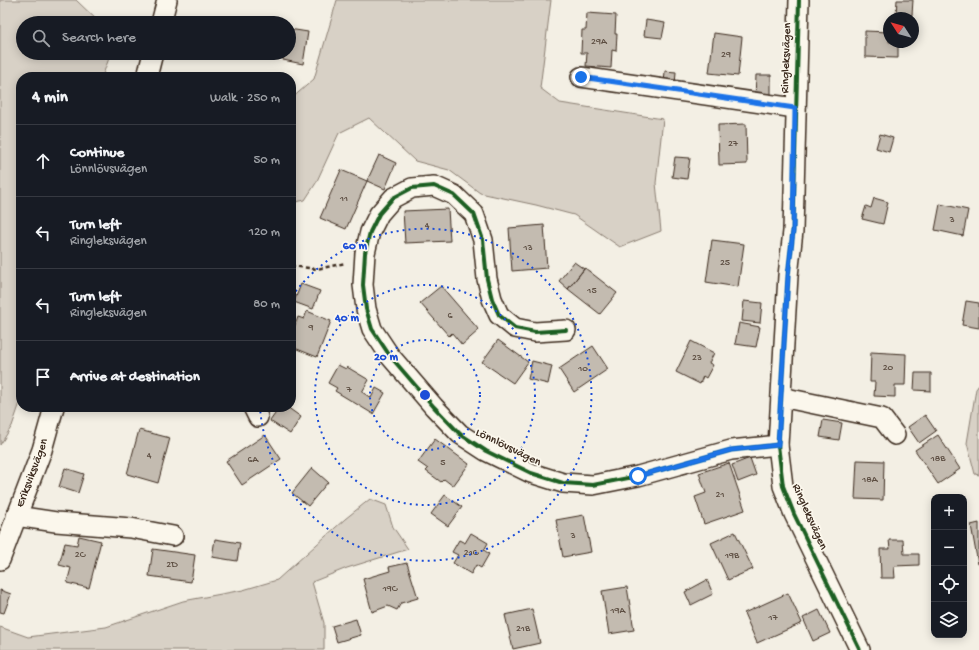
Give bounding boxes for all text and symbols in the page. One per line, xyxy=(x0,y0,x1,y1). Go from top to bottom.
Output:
north arrow xyxy=(883,12,919,48)
search box xyxy=(16,16,296,60)
street label: Ringleksvägen xyxy=(779,22,795,94)
icon: search xyxy=(30,27,52,49)
text: Search here xyxy=(62,29,136,47)
house number: 29A xyxy=(591,36,608,48)
house number: 29 xyxy=(721,49,731,61)
route end xyxy=(572,68,590,86)
text: 4 min xyxy=(32,88,68,108)
text: Walk · 250 m xyxy=(210,91,280,106)
house number: 27 xyxy=(728,138,739,150)
text: Continue xyxy=(70,144,124,162)
icon: ahead xyxy=(32,150,54,172)
text: 50 m xyxy=(253,153,280,168)
text: Lönnlövsvägen xyxy=(70,162,147,177)
house number: 11 xyxy=(339,193,348,205)
house number: 3 xyxy=(948,214,955,226)
text: Turn left xyxy=(70,216,121,234)
house number: 4 xyxy=(425,220,430,232)
icon: left xyxy=(32,222,54,244)
text: 120 m xyxy=(249,225,280,240)
text: Ringleksvägen xyxy=(70,234,147,249)
text: 60 m xyxy=(343,240,368,254)
house number: 13 xyxy=(522,242,533,254)
house number: 25 xyxy=(720,257,730,269)
house number: 15 xyxy=(586,285,597,297)
text: Turn left xyxy=(70,288,121,306)
icon: left xyxy=(32,294,54,316)
text: 80 m xyxy=(253,297,280,312)
text: Ringleksvägen xyxy=(70,306,147,321)
house number: 6 xyxy=(447,310,453,322)
text: 40 m xyxy=(334,312,359,326)
house number: 9 xyxy=(307,322,314,334)
text: 20 m xyxy=(374,351,399,365)
house number: 23 xyxy=(692,352,702,364)
house number: 20 xyxy=(883,362,894,374)
house number: 10 xyxy=(577,363,588,375)
icon: arrive xyxy=(32,366,54,388)
text: Arrive at destination xyxy=(70,368,200,386)
house number: 7 xyxy=(345,384,352,396)
centre of rings xyxy=(418,388,432,402)
street label: Lönnlövsvägen xyxy=(473,426,543,470)
street label: Eriksviksvägen xyxy=(14,437,52,509)
house number: 4 xyxy=(147,450,152,462)
house number: 18B xyxy=(930,453,946,465)
house number: 6A xyxy=(248,454,260,466)
house number: 5 xyxy=(440,457,446,469)
route start xyxy=(629,467,647,485)
house number: 18A xyxy=(861,474,879,486)
street label: Ringleksvägen xyxy=(788,482,830,552)
house number: 21 xyxy=(716,489,724,501)
map controls xyxy=(931,494,967,638)
button: + xyxy=(931,494,967,530)
house number: 3 xyxy=(569,530,576,542)
button: − xyxy=(931,530,967,566)
house number: 21C xyxy=(464,547,479,559)
house number: 2C xyxy=(75,549,86,561)
house number: 19B xyxy=(724,550,740,562)
house number: 2D xyxy=(166,559,178,571)
button: locate xyxy=(931,566,967,602)
house number: 19C xyxy=(382,583,398,595)
button: layers xyxy=(931,602,967,638)
house number: 19A xyxy=(610,605,627,617)
house number: 17 xyxy=(767,612,778,624)
house number: 21B xyxy=(516,623,531,635)

